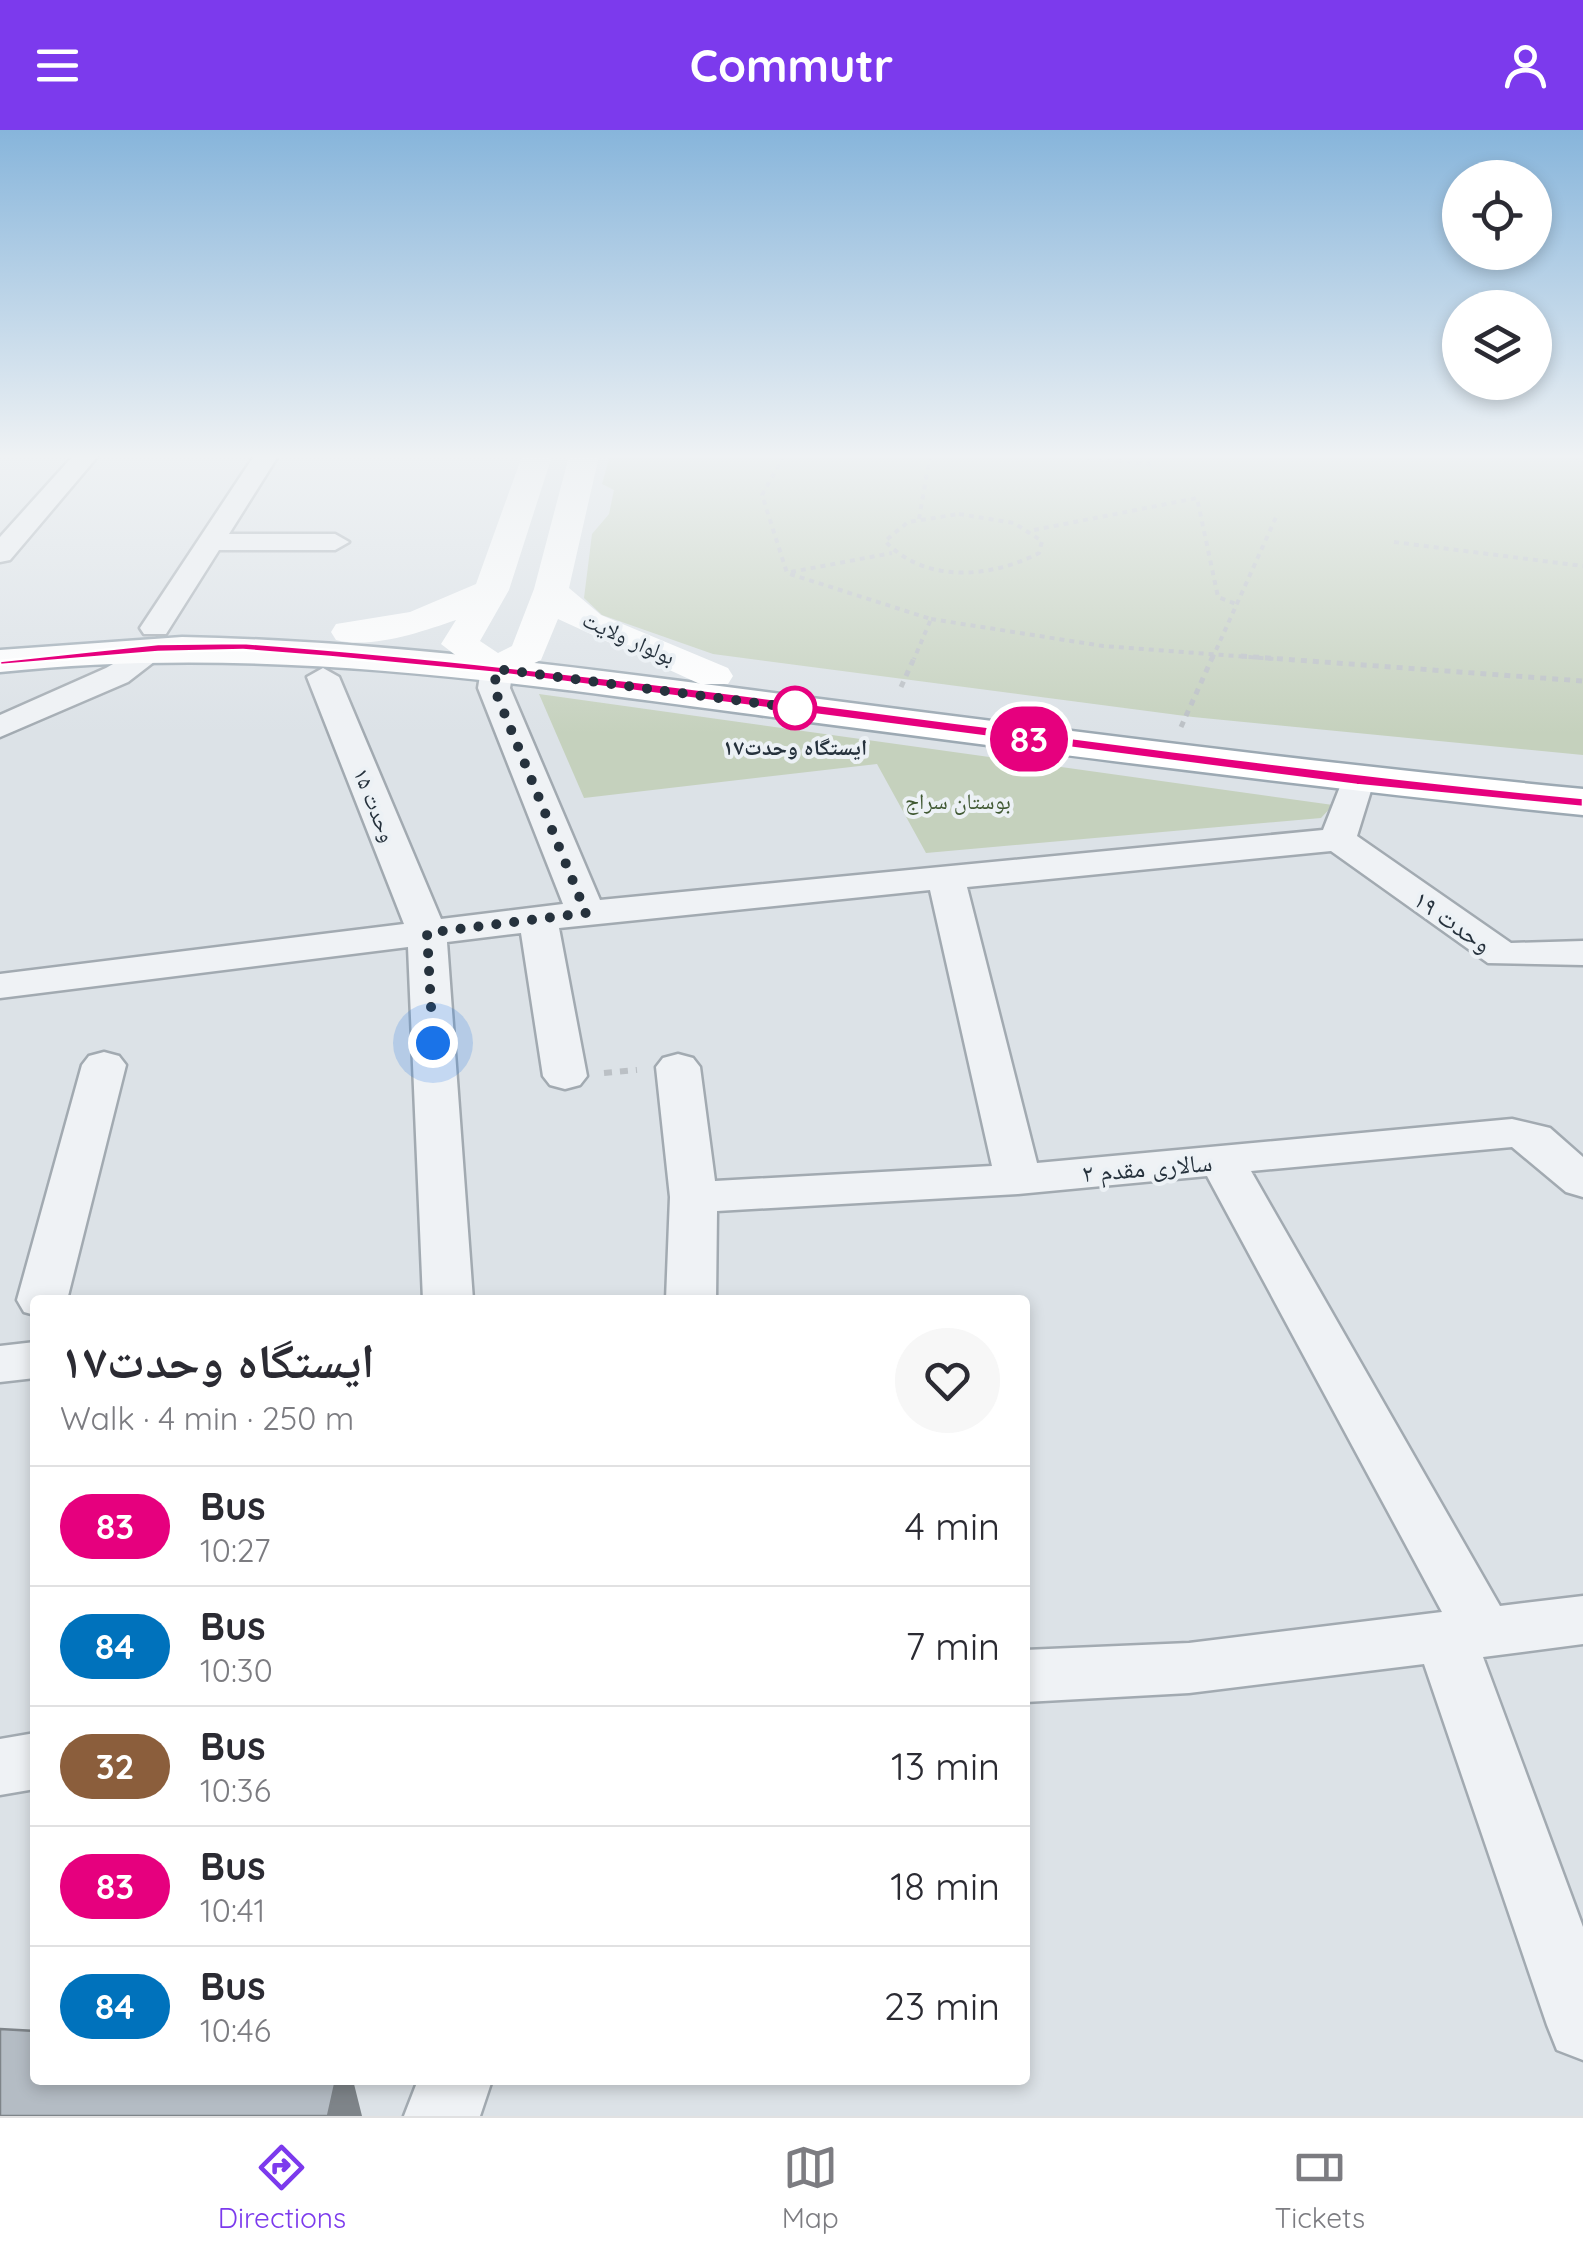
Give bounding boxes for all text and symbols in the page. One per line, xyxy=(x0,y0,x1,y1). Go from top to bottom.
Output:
text: Commutr xyxy=(690,37,893,93)
icon: menu xyxy=(30,38,85,93)
icon: person xyxy=(1498,38,1553,93)
map controls xyxy=(1442,160,1552,400)
button: locate xyxy=(1442,160,1552,270)
button: layers xyxy=(1442,290,1552,400)
street label: بولوار ولایت xyxy=(578,605,680,671)
marker: ایستگاه وحدت۱۷ xyxy=(774,687,816,729)
line badge: 83 xyxy=(984,706,1074,772)
text: 83 xyxy=(1010,717,1048,761)
place label: ایستگاه وحدت۱۷ xyxy=(723,733,867,761)
street label: وحدت ۱۵ xyxy=(348,764,402,846)
park label: بوستان سراج xyxy=(905,787,1011,815)
street label: وحدت ۱۹ xyxy=(1408,883,1498,959)
your location xyxy=(408,1018,458,1068)
street label: سالاری مقدم ۲ xyxy=(1080,1146,1214,1190)
button: heart xyxy=(895,1328,1000,1433)
text: ایستگاه وحدت۱۷ xyxy=(60,1330,375,1390)
text: Walk · 4 min · 250 m xyxy=(60,1398,354,1438)
text: Bus xyxy=(200,1482,266,1530)
text: 4 min xyxy=(905,1502,1000,1550)
text: 83 xyxy=(96,1504,134,1548)
text: 10:27 xyxy=(200,1530,270,1570)
text: Bus xyxy=(200,1602,266,1650)
text: 7 min xyxy=(905,1622,1000,1670)
text: 84 xyxy=(95,1624,135,1668)
text: 10:30 xyxy=(200,1650,273,1690)
text: Bus xyxy=(200,1722,266,1770)
text: 13 min xyxy=(891,1742,1000,1790)
text: 32 xyxy=(96,1744,134,1788)
text: 10:36 xyxy=(200,1770,271,1810)
text: Bus xyxy=(200,1842,266,1890)
text: 18 min xyxy=(890,1862,1000,1910)
text: 83 xyxy=(96,1864,134,1908)
text: 10:41 xyxy=(200,1890,265,1930)
text: Bus xyxy=(200,1962,266,2010)
text: 23 min xyxy=(884,1982,1000,2030)
text: 84 xyxy=(95,1984,135,2028)
text: 10:46 xyxy=(200,2010,271,2050)
tab: Directions xyxy=(218,2140,346,2235)
tab: Map xyxy=(782,2140,839,2235)
tab: Tickets xyxy=(1274,2140,1365,2235)

